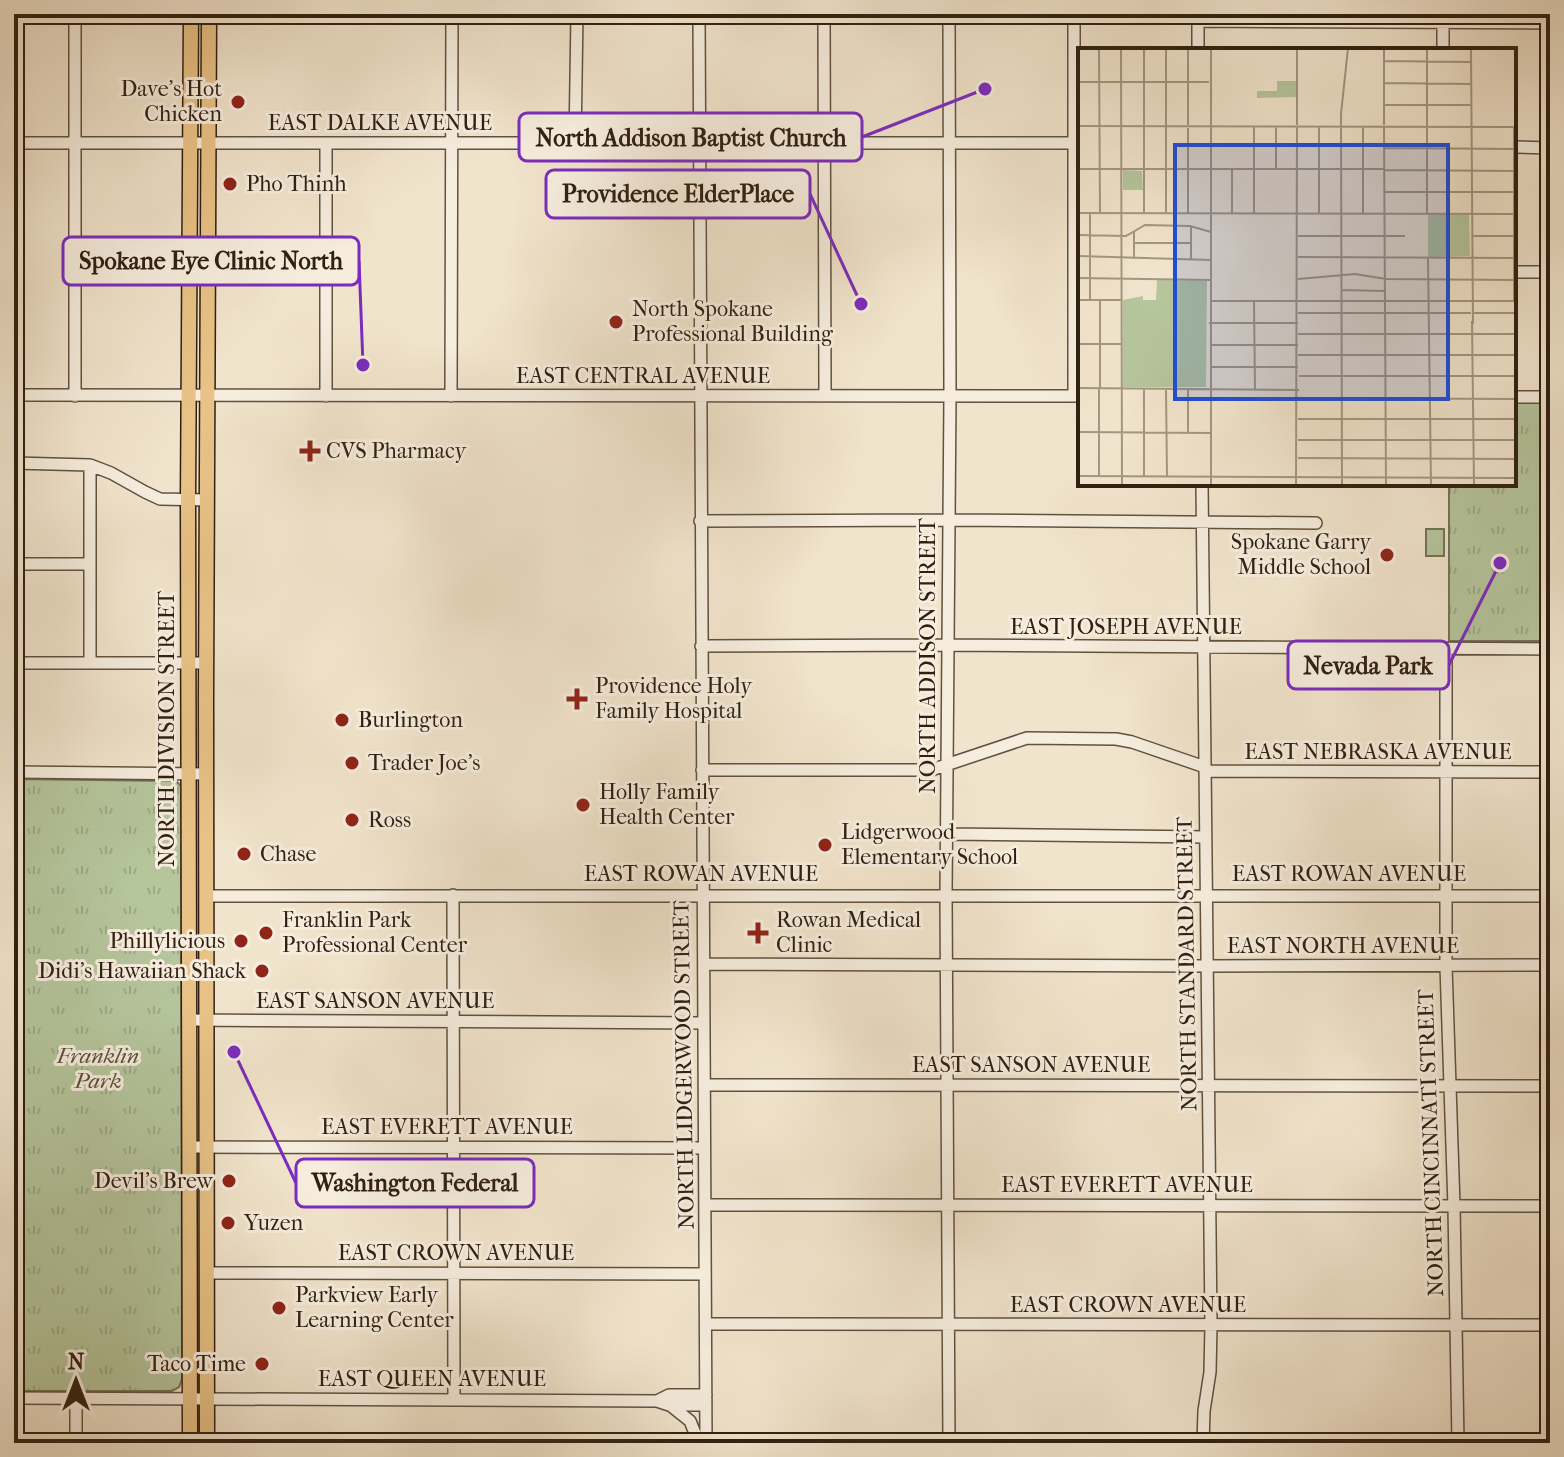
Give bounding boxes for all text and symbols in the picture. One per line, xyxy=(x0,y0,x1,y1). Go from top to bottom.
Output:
inset map xyxy=(1078,48,1516,486)
place label: Dave's Hot Chicken xyxy=(121,76,222,127)
marker: Dave's Hot Chicken xyxy=(229,93,247,111)
street label: EAST DALKE AVENUE xyxy=(268,110,492,136)
callout: North Addison Baptist Church xyxy=(519,113,862,161)
text: North Addison Baptist Church xyxy=(536,124,847,152)
callout: Providence ElderPlace xyxy=(546,170,810,218)
place label: Pho Thinh xyxy=(246,171,347,197)
marker: Pho Thinh xyxy=(221,175,239,193)
text: Providence ElderPlace xyxy=(562,180,794,208)
callout: Spokane Eye Clinic North xyxy=(63,237,359,285)
text: Spokane Eye Clinic North xyxy=(79,247,343,275)
place label: North Spokane Professional Building xyxy=(632,296,833,347)
marker: North Spokane Professional Building xyxy=(607,313,625,331)
street label: EAST CENTRAL AVENUE xyxy=(516,363,770,389)
place label: CVS Pharmacy xyxy=(326,438,467,464)
marker: CVS Pharmacy xyxy=(301,442,319,460)
street label: NORTH ADDISON STREET xyxy=(915,517,941,794)
place label: Spokane Garry Middle School xyxy=(1231,529,1372,580)
marker: Spokane Garry Middle School xyxy=(1378,546,1396,564)
street label: NORTH DIVISION STREET xyxy=(154,590,180,867)
street label: EAST JOSEPH AVENUE xyxy=(1010,614,1242,640)
callout: Nevada Park xyxy=(1288,641,1449,689)
text: Nevada Park xyxy=(1303,652,1433,680)
place label: Providence Holy Family Hospital xyxy=(595,673,753,724)
marker: Providence Holy Family Hospital xyxy=(566,688,588,710)
place label: Burlington xyxy=(358,707,463,733)
marker: Burlington xyxy=(333,711,351,729)
street label: EAST NEBRASKA AVENUE xyxy=(1244,739,1512,765)
place label: Trader Joe's xyxy=(368,750,480,776)
marker: Trader Joe's xyxy=(343,754,361,772)
place label: Holly Family Health Center xyxy=(599,779,735,830)
marker: Holly Family Health Center xyxy=(574,796,592,814)
place label: Ross xyxy=(368,807,411,833)
marker: Ross xyxy=(343,811,361,829)
street label: NORTH STANDARD STREET xyxy=(1171,816,1203,1111)
place label: Lidgerwood Elementary School xyxy=(841,819,1018,870)
marker: Lidgerwood Elementary School xyxy=(816,836,834,854)
place label: Chase xyxy=(260,841,316,867)
marker: Chase xyxy=(235,845,253,863)
street label: EAST ROWAN AVENUE xyxy=(584,861,818,887)
street label: EAST ROWAN AVENUE xyxy=(1232,861,1466,887)
street label: NORTH LIDGERWOOD STREET xyxy=(668,899,700,1230)
place label: Franklin Park Professional Center xyxy=(282,907,468,958)
place label: Rowan Medical Clinic xyxy=(776,907,921,958)
marker: Rowan Medical Clinic xyxy=(747,922,769,944)
marker: Franklin Park Professional Center xyxy=(257,924,275,942)
place label: Phillylicious xyxy=(110,928,225,954)
marker: Phillylicious xyxy=(232,932,250,950)
street label: EAST NORTH AVENUE xyxy=(1227,933,1459,959)
place label: Didi's Hawaiian Shack xyxy=(38,958,247,984)
marker: Didi's Hawaiian Shack xyxy=(253,962,271,980)
street label: EAST SANSON AVENUE xyxy=(256,988,494,1014)
street label: NORTH CINCINNATI STREET xyxy=(1413,988,1449,1297)
park label: Franklin Park xyxy=(56,1043,139,1094)
street label: EAST SANSON AVENUE xyxy=(912,1052,1150,1078)
street label: EAST EVERETT AVENUE xyxy=(321,1114,573,1140)
callout: Washington Federal xyxy=(296,1159,534,1207)
place label: Devil's Brew xyxy=(94,1168,214,1194)
text: Washington Federal xyxy=(311,1169,519,1197)
marker: Devil's Brew xyxy=(220,1172,238,1190)
street label: EAST EVERETT AVENUE xyxy=(1001,1172,1253,1198)
place label: Yuzen xyxy=(243,1210,304,1236)
marker: Yuzen xyxy=(219,1214,237,1232)
street label: EAST CROWN AVENUE xyxy=(338,1240,574,1266)
place label: Parkview Early Learning Center xyxy=(295,1282,454,1333)
street label: EAST CROWN AVENUE xyxy=(1010,1292,1246,1318)
marker: Parkview Early Learning Center xyxy=(270,1299,288,1317)
north arrow xyxy=(36,1341,116,1421)
text: N xyxy=(68,1349,85,1375)
place label: Taco Time xyxy=(147,1351,246,1377)
marker: Taco Time xyxy=(253,1355,271,1373)
street label: EAST QUEEN AVENUE xyxy=(318,1366,546,1392)

